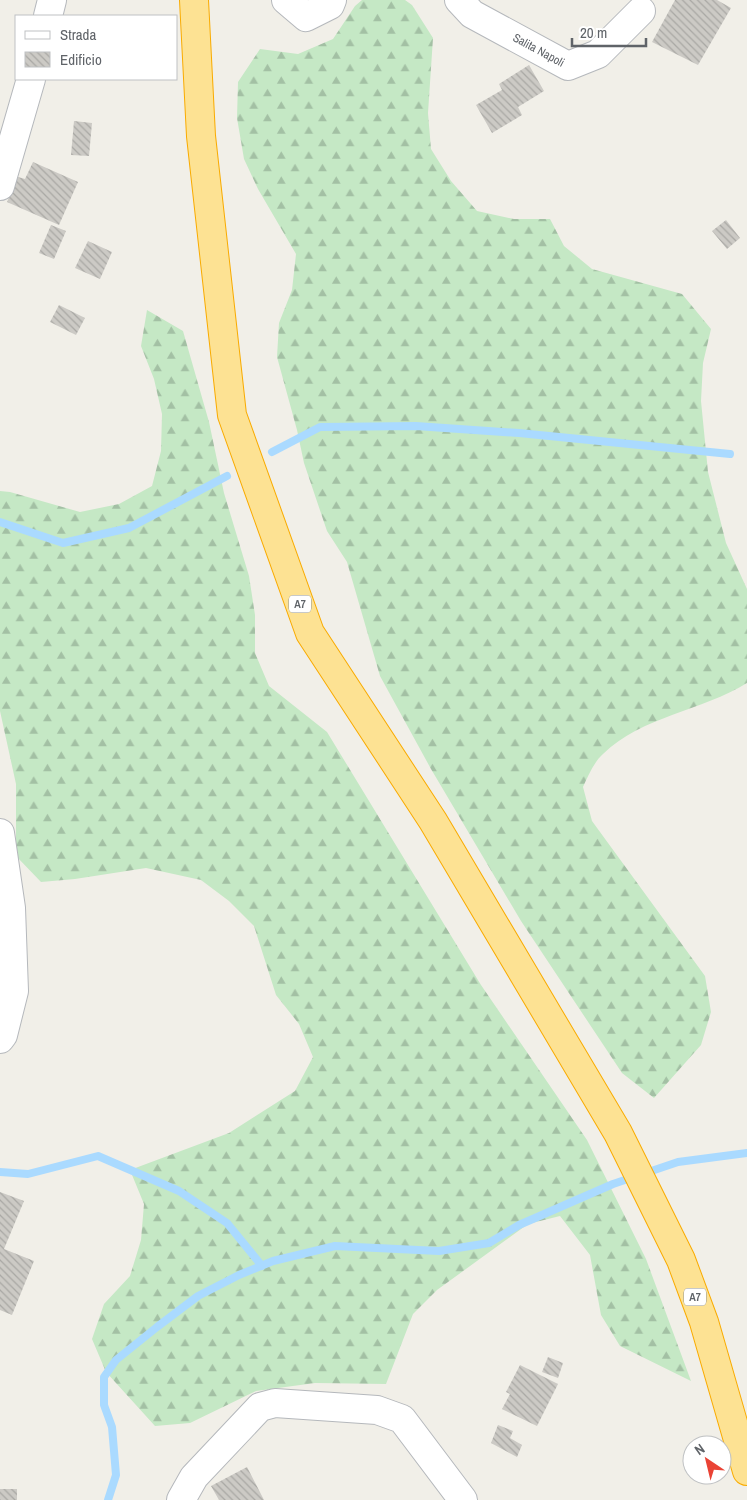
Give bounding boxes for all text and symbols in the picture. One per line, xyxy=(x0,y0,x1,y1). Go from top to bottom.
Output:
legend xyxy=(15,15,178,80)
scale bar xyxy=(572,15,646,47)
text: 20 m xyxy=(580,22,607,43)
text: Strada xyxy=(60,24,96,45)
street label: Salita Napoli xyxy=(510,30,567,71)
text: Edificio xyxy=(60,49,102,70)
road number: A7 xyxy=(289,596,311,612)
road number: A7 xyxy=(684,1288,706,1305)
north arrow xyxy=(682,1435,732,1485)
text: N xyxy=(691,1440,708,1459)

